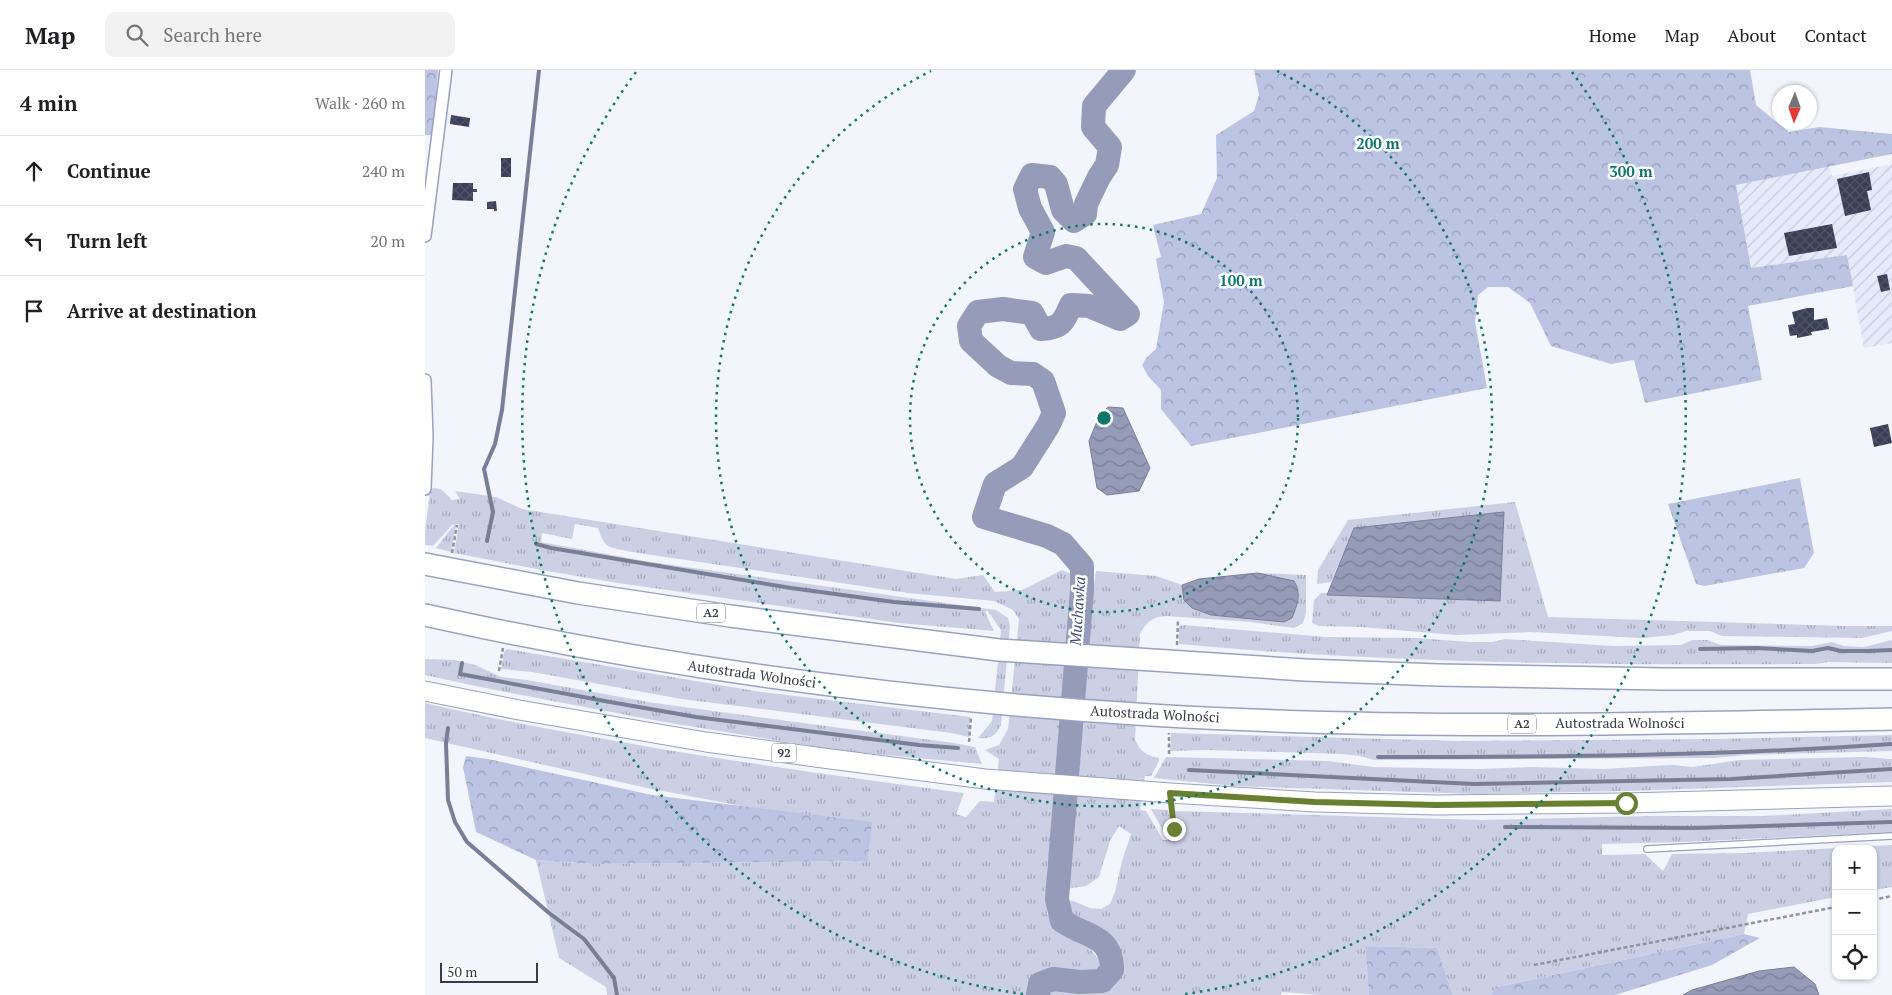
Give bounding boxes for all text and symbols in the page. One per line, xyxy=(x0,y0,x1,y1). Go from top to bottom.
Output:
search box xyxy=(105,12,455,57)
text: Map xyxy=(25,19,75,51)
icon: search xyxy=(123,21,151,49)
text: Search here xyxy=(163,22,262,47)
text: Home xyxy=(1589,23,1636,47)
text: Map xyxy=(1664,23,1699,47)
text: About xyxy=(1727,23,1776,47)
text: Contact xyxy=(1804,23,1867,47)
north arrow xyxy=(1772,85,1817,130)
text: 4 min xyxy=(20,89,77,117)
text: Walk · 260 m xyxy=(315,92,405,114)
text: 200 m xyxy=(1356,133,1400,153)
icon: ahead xyxy=(20,157,48,185)
text: Continue xyxy=(67,158,151,183)
text: 240 m xyxy=(362,160,405,182)
text: 300 m xyxy=(1609,161,1653,181)
icon: left xyxy=(20,227,48,255)
text: Turn left xyxy=(67,228,148,253)
text: 20 m xyxy=(370,230,405,252)
text: 100 m xyxy=(1219,270,1263,290)
icon: arrive xyxy=(20,297,48,325)
text: Arrive at destination xyxy=(67,298,256,323)
centre of rings xyxy=(1095,409,1113,427)
water label: Muchawka xyxy=(1065,576,1089,647)
road number: A2 xyxy=(697,604,725,622)
street label: Autostrada Wolności xyxy=(687,655,817,692)
street label: Autostrada Wolności xyxy=(1090,701,1220,726)
street label: Autostrada Wolności xyxy=(1555,713,1685,732)
road number: A2 xyxy=(1508,714,1536,734)
road number: 92 xyxy=(771,744,797,762)
route start xyxy=(1615,792,1638,815)
route end xyxy=(1163,818,1186,841)
map controls xyxy=(1832,845,1877,980)
button: + xyxy=(1832,845,1877,890)
button: − xyxy=(1832,890,1877,935)
button: locate xyxy=(1832,935,1877,980)
scale bar xyxy=(440,960,537,983)
text: 50 m xyxy=(447,962,477,981)

